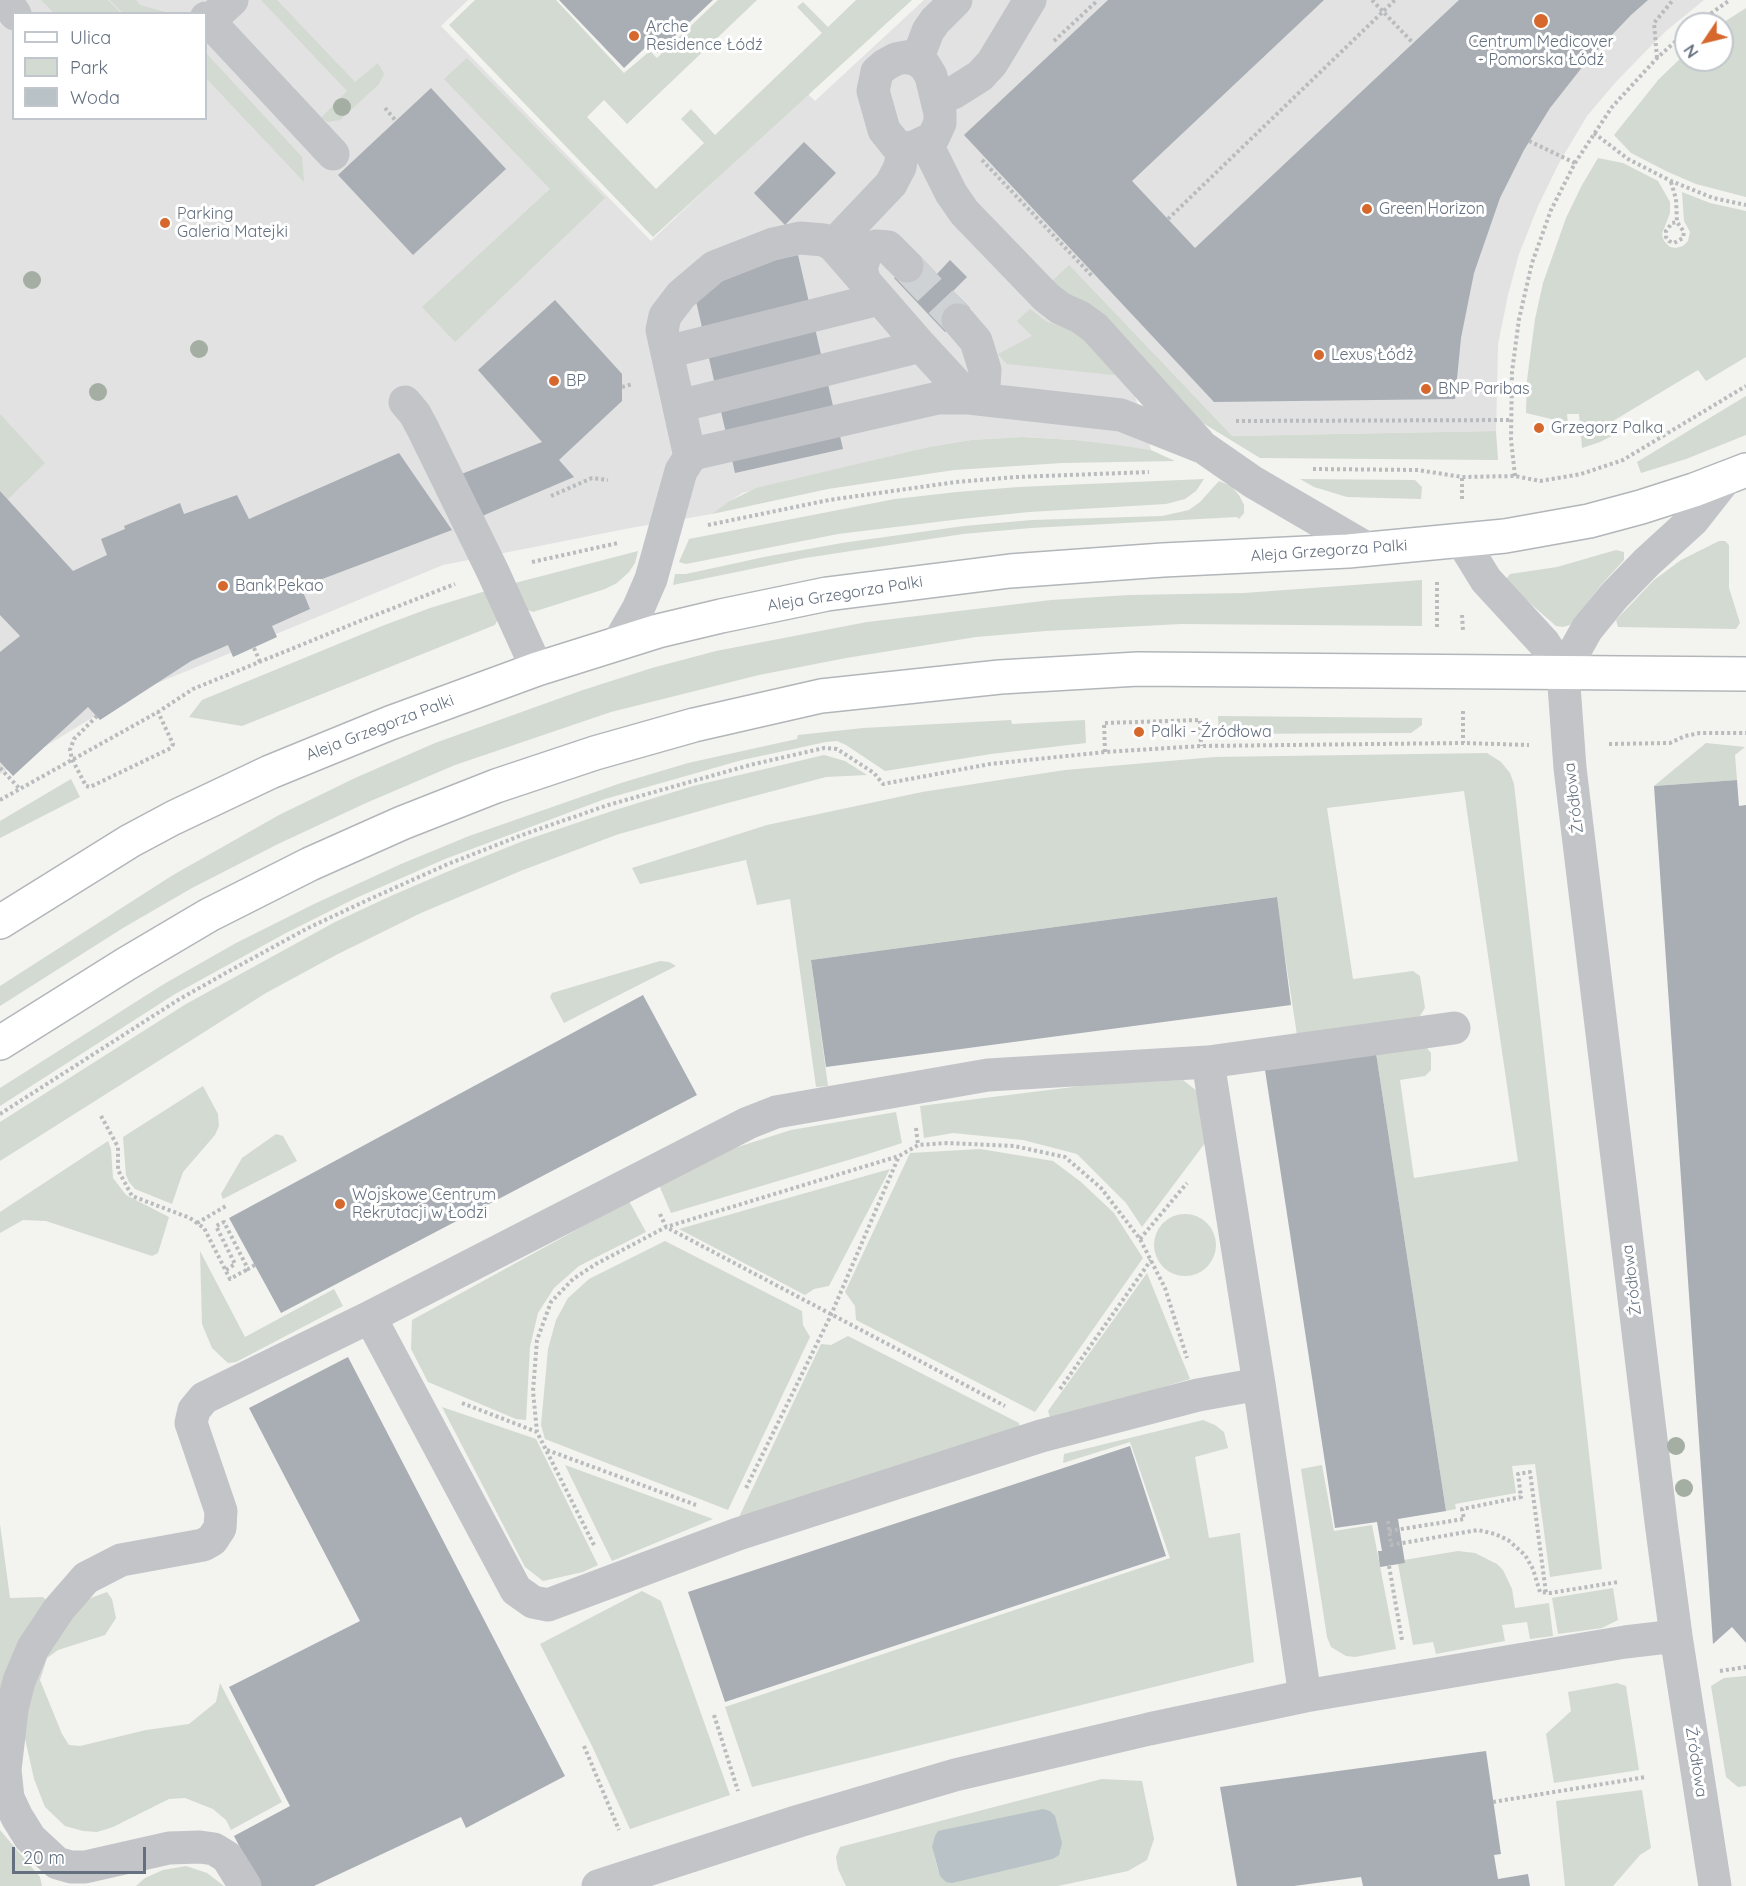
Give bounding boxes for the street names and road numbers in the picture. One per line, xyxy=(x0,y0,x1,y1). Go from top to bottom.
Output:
street label: Aleja Grzegorza Palki xyxy=(1250,536,1408,566)
street label: Aleja Grzegorza Palki xyxy=(766,572,924,616)
street label: Aleja Grzegorza Palki xyxy=(303,691,457,765)
street label: Źródłowa xyxy=(1560,762,1588,834)
street label: Źródłowa xyxy=(1618,1244,1646,1316)
street label: Źródłowa xyxy=(1681,1725,1711,1799)

